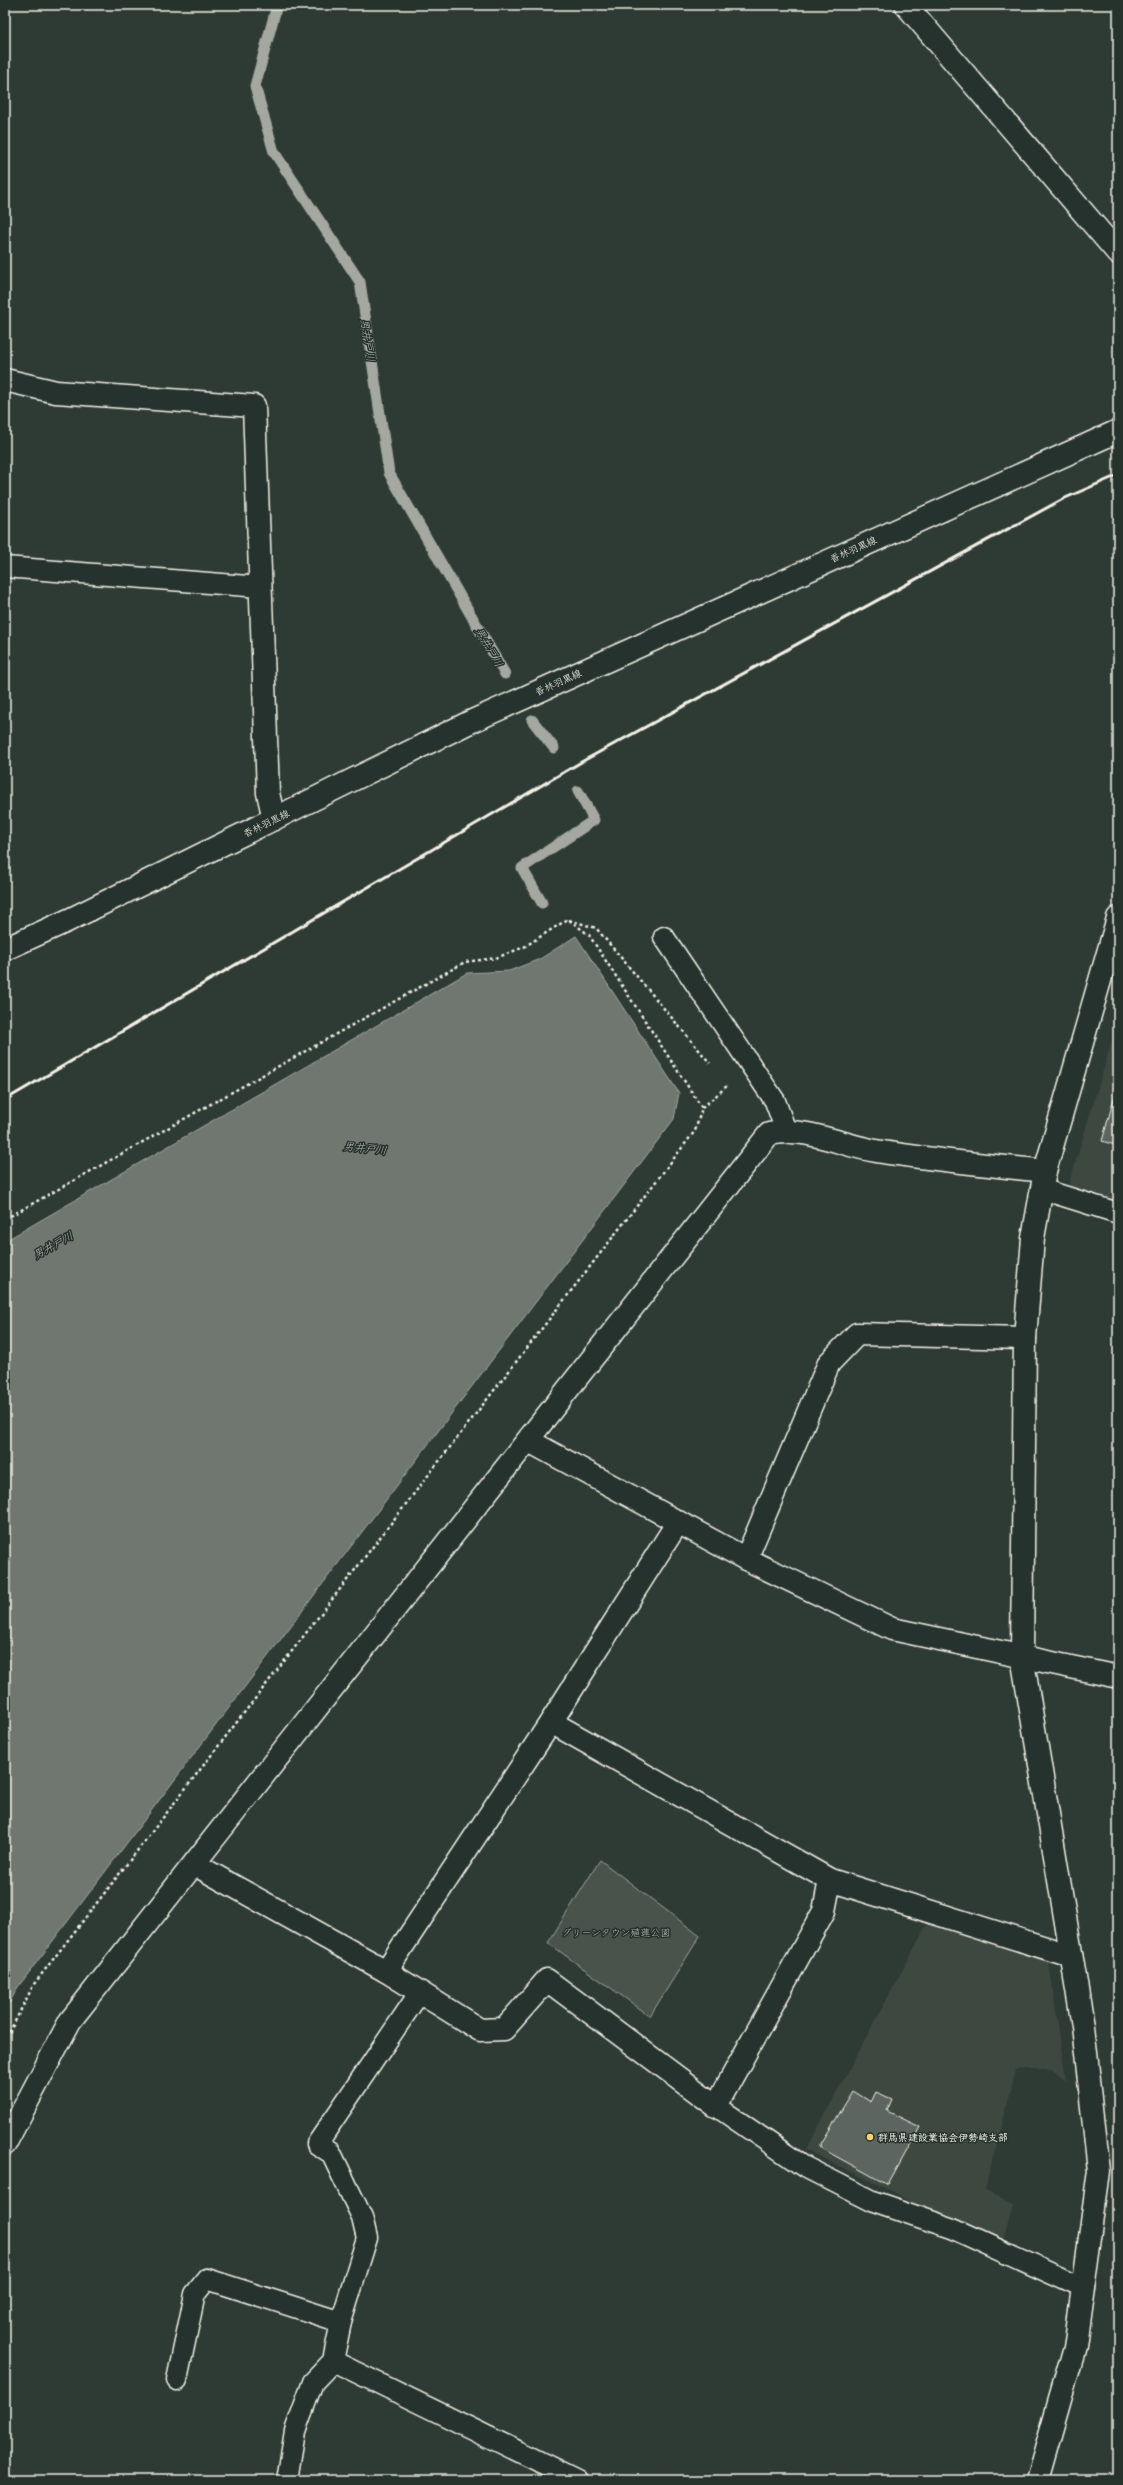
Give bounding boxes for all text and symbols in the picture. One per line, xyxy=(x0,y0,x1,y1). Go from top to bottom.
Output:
water label: 男井戸川 xyxy=(358,317,377,363)
street label: 香林羽黒線 xyxy=(828,534,879,566)
water label: 男井戸川 xyxy=(472,625,505,670)
street label: 香林羽黒線 xyxy=(533,667,584,699)
street label: 香林羽黒線 xyxy=(241,808,292,840)
water label: 男井戸川 xyxy=(342,1140,388,1157)
water label: 男井戸川 xyxy=(31,1229,76,1262)
park label: グリーンタウン殖蓮公園 xyxy=(562,1927,671,1939)
marker: 群馬県建設業協会伊勢崎支部 xyxy=(865,2132,875,2142)
place label: 群馬県建設業協会伊勢崎支部 xyxy=(878,2132,1008,2144)

